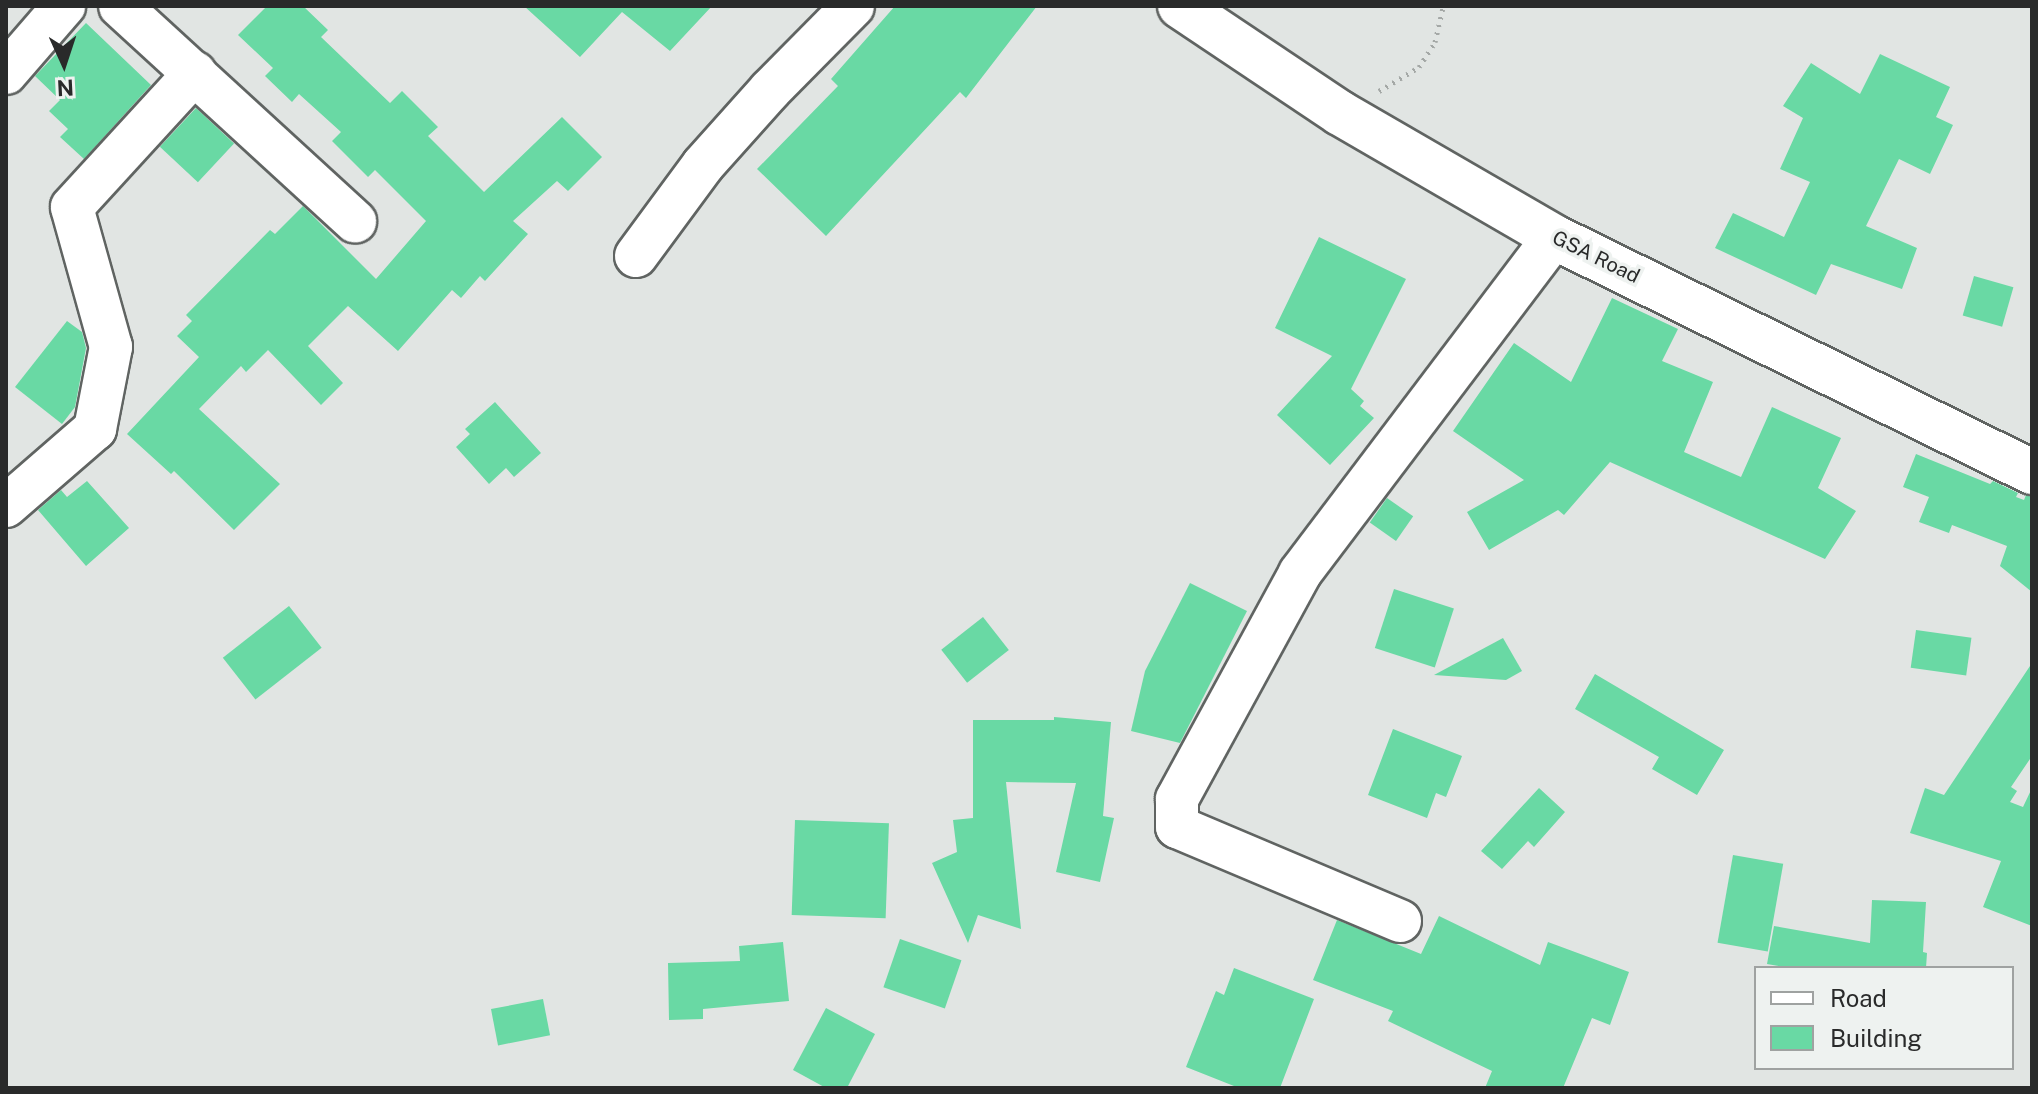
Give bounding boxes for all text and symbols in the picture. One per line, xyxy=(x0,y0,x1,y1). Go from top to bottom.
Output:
north arrow xyxy=(24,24,104,104)
text: N xyxy=(56,75,75,101)
street label: GSA Road xyxy=(1548,226,1644,288)
legend xyxy=(1754,966,2014,1070)
text: Road xyxy=(1830,984,1887,1012)
text: Building xyxy=(1830,1024,1922,1052)

